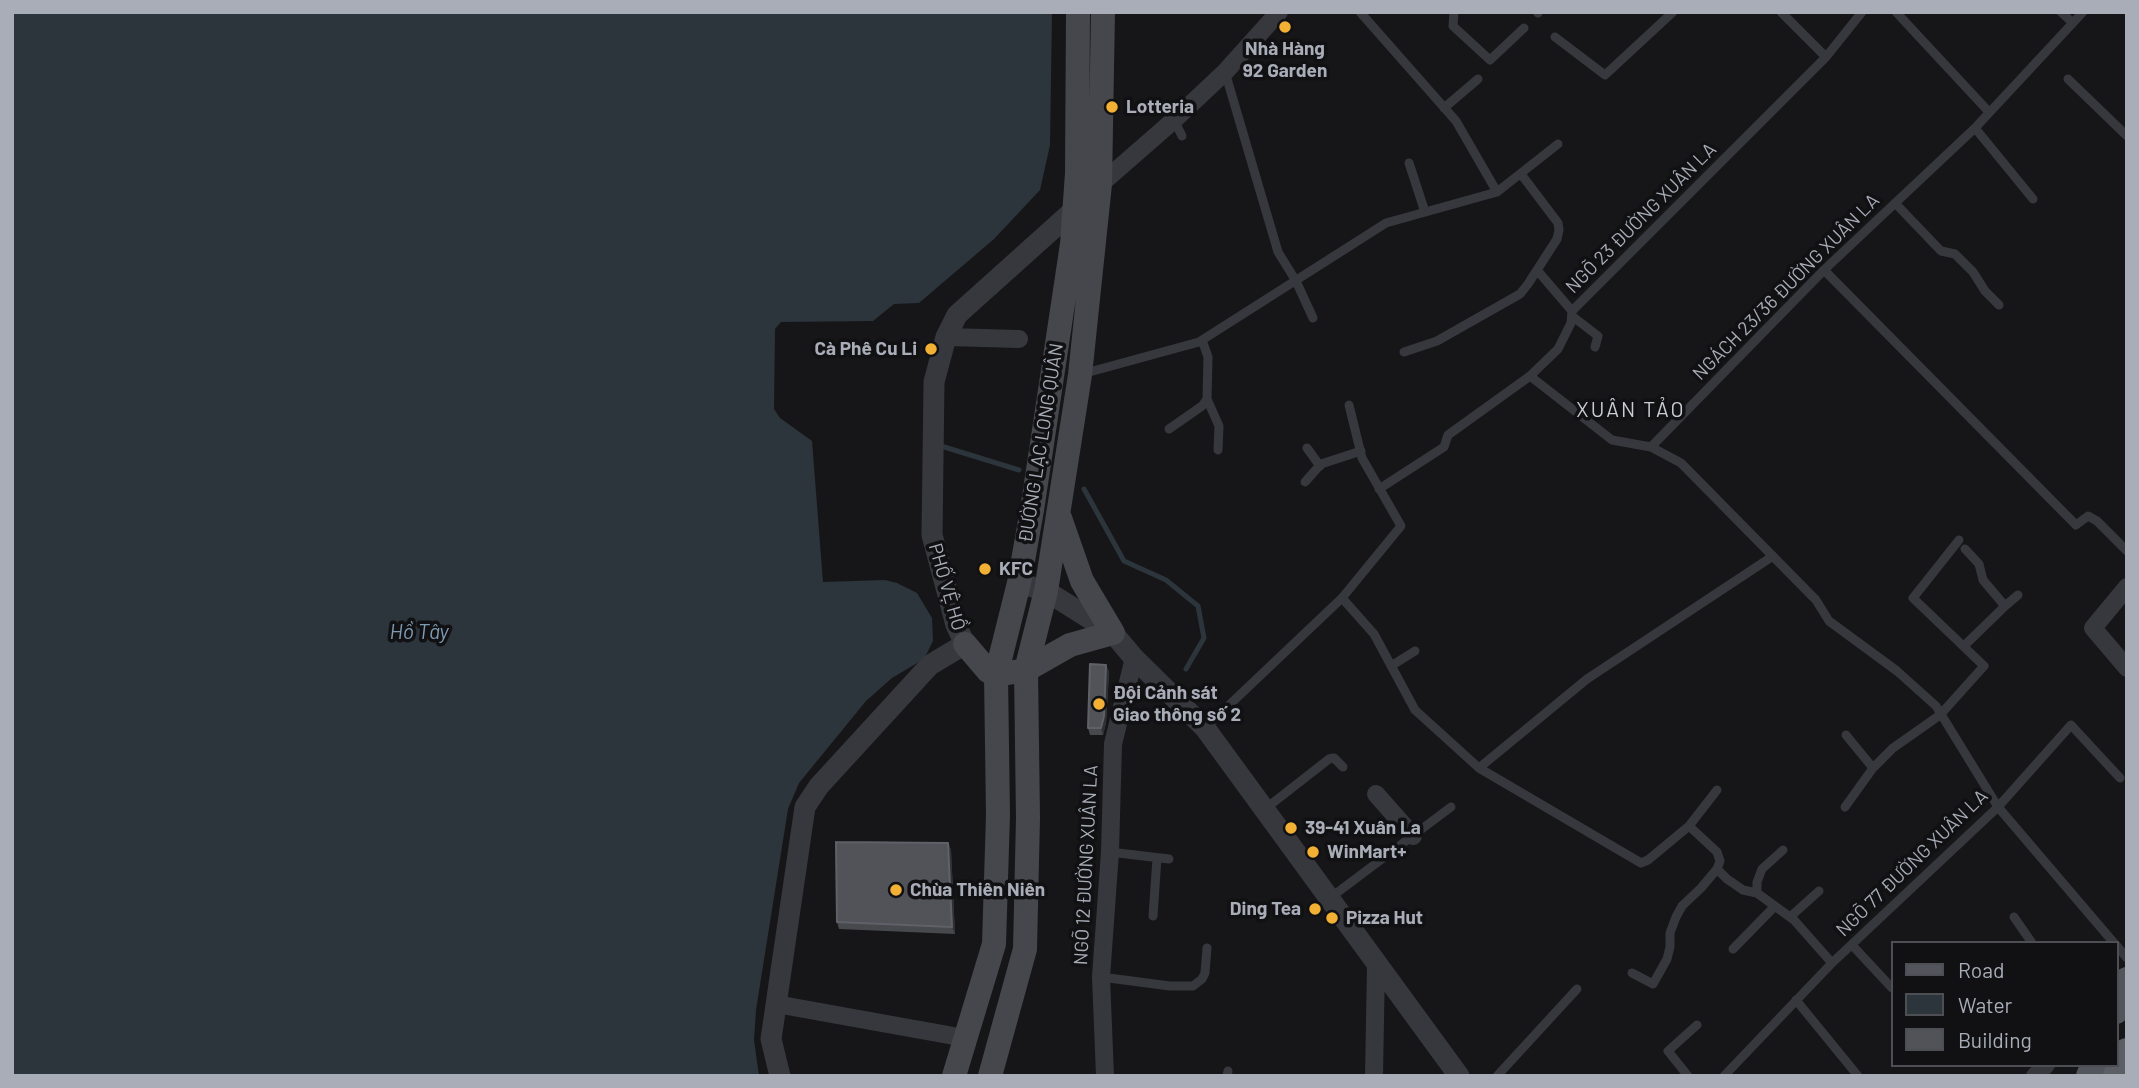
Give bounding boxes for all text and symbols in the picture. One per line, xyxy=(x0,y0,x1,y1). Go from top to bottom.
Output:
marker: Nhà Hàng 92 Garden xyxy=(1277,19,1293,35)
place label: Nhà Hàng 92 Garden xyxy=(1243,38,1327,82)
place label: Lotteria xyxy=(1126,96,1194,118)
marker: Lotteria xyxy=(1104,99,1120,115)
street label: NGÕ 23 ĐƯỜNG XUÂN LA xyxy=(1561,138,1721,298)
street label: NGÁCH 23/36 ĐƯỜNG XUÂN LA xyxy=(1688,189,1884,385)
place label: Cà Phê Cu Li xyxy=(814,338,917,360)
marker: Cà Phê Cu Li xyxy=(923,341,939,357)
street label: ĐƯỜNG LẠC LONG QUÂN xyxy=(1014,342,1068,544)
district label: XUÂN TẢO xyxy=(1577,397,1685,423)
street label: PHỐ VỆ HỒ xyxy=(924,541,970,633)
place label: KFC xyxy=(999,558,1033,580)
marker: KFC xyxy=(977,561,993,577)
water label: Hồ Tây xyxy=(389,619,449,645)
place label: Đội Cảnh sát Giao thông số 2 xyxy=(1113,682,1241,726)
marker: Đội Cảnh sát Giao thông số 2 xyxy=(1091,696,1107,712)
street label: NGÕ 12 ĐƯỜNG XUÂN LA xyxy=(1069,764,1103,966)
street label: NGÕ 77 ĐƯỜNG XUÂN LA xyxy=(1832,785,1992,941)
place label: 39-41 Xuân La xyxy=(1305,817,1421,839)
marker: 39-41 Xuân La xyxy=(1283,820,1299,836)
place label: WinMart+ xyxy=(1327,841,1406,863)
marker: WinMart+ xyxy=(1305,844,1321,860)
place label: Chùa Thiên Niên xyxy=(910,879,1045,901)
marker: Chùa Thiên Niên xyxy=(888,882,904,898)
place label: Ding Tea xyxy=(1230,898,1301,920)
marker: Ding Tea xyxy=(1307,901,1323,917)
place label: Pizza Hut xyxy=(1346,907,1423,929)
marker: Pizza Hut xyxy=(1324,910,1340,926)
legend xyxy=(1890,941,2118,1067)
text: Road xyxy=(1958,957,2004,982)
text: Water xyxy=(1958,992,2012,1017)
text: Building xyxy=(1958,1027,2032,1052)

